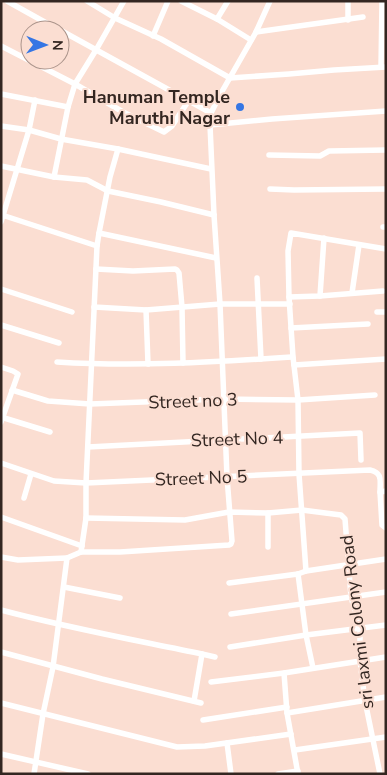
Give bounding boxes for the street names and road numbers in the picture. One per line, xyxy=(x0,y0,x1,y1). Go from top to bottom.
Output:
street label: Street no 3 xyxy=(148,387,238,415)
street label: Street No 4 xyxy=(190,425,284,453)
street label: Street No 5 xyxy=(154,464,248,492)
street label: sri laxmi Colony Road xyxy=(334,534,380,710)

